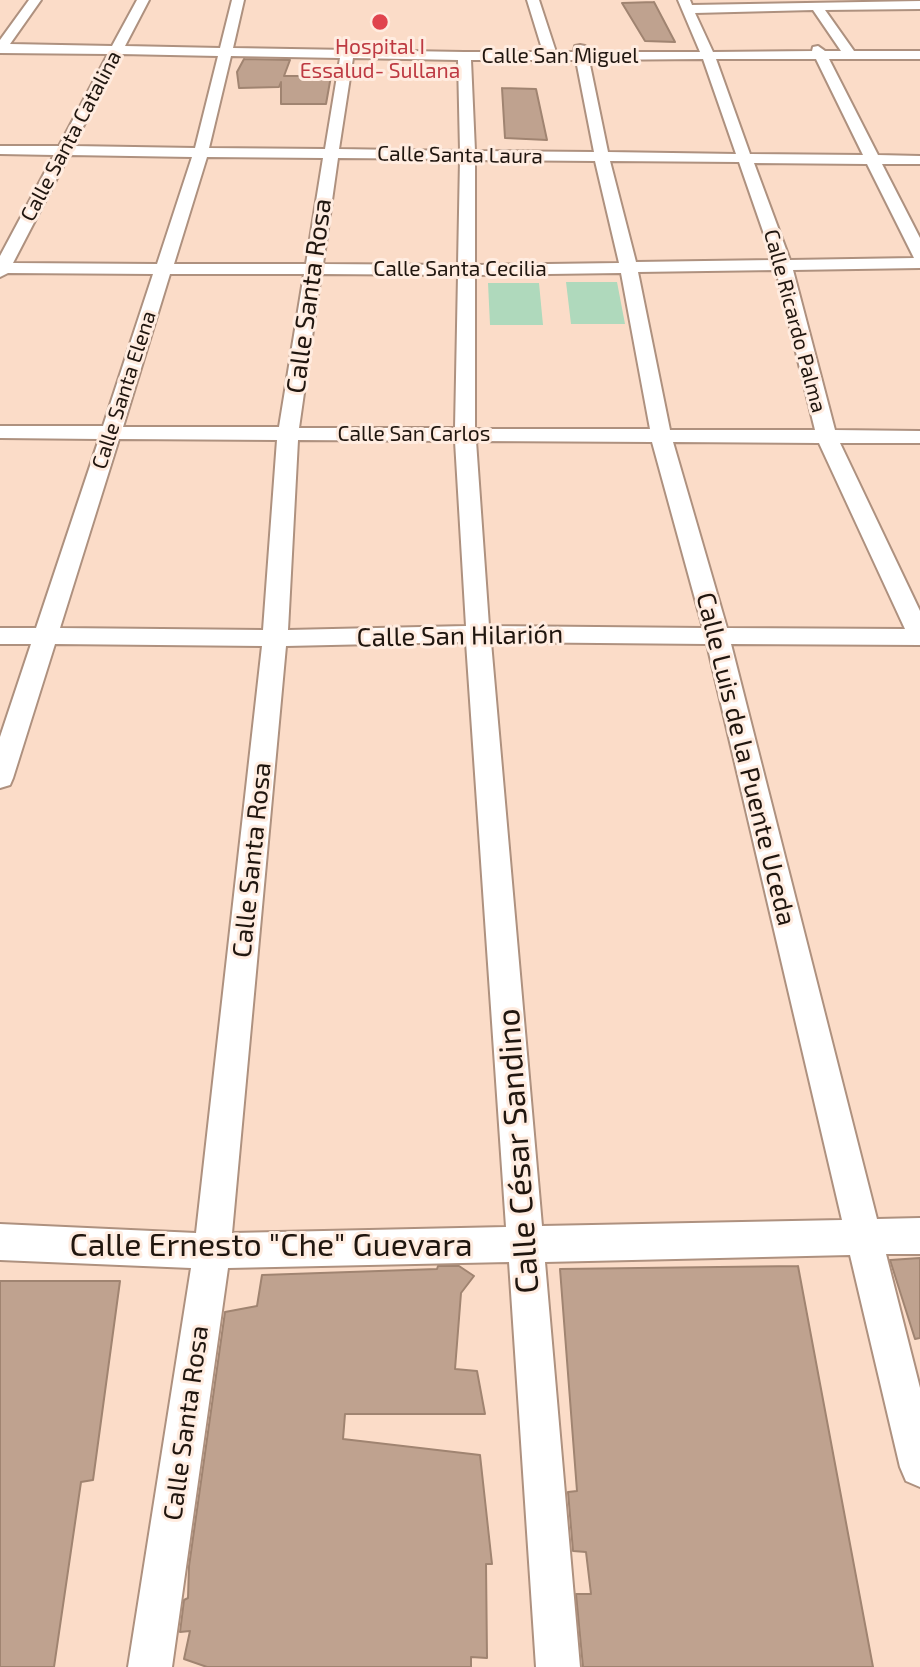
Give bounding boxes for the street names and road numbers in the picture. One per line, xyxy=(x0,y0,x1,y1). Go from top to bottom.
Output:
street label: Calle San Miguel xyxy=(482,43,638,69)
street label: Calle Santa Catalina xyxy=(15,46,127,226)
street label: Calle Santa Laura xyxy=(377,141,543,169)
street label: Calle Santa Rosa xyxy=(280,197,338,395)
street label: Calle Ricardo Palma xyxy=(758,227,832,415)
street label: Calle Santa Cecilia xyxy=(373,256,547,282)
street label: Calle Santa Elena xyxy=(87,308,161,472)
street label: Calle San Carlos xyxy=(338,421,490,447)
street label: Calle Luis de la Puente Uceda xyxy=(689,589,803,929)
street label: Calle San Hilarión xyxy=(356,619,564,653)
street label: Calle Santa Rosa xyxy=(226,761,278,959)
street label: Calle César Sandino xyxy=(489,1007,547,1295)
street label: Calle Ernesto "Che" Guevara xyxy=(69,1226,473,1264)
street label: Calle Santa Rosa xyxy=(157,1324,215,1522)

